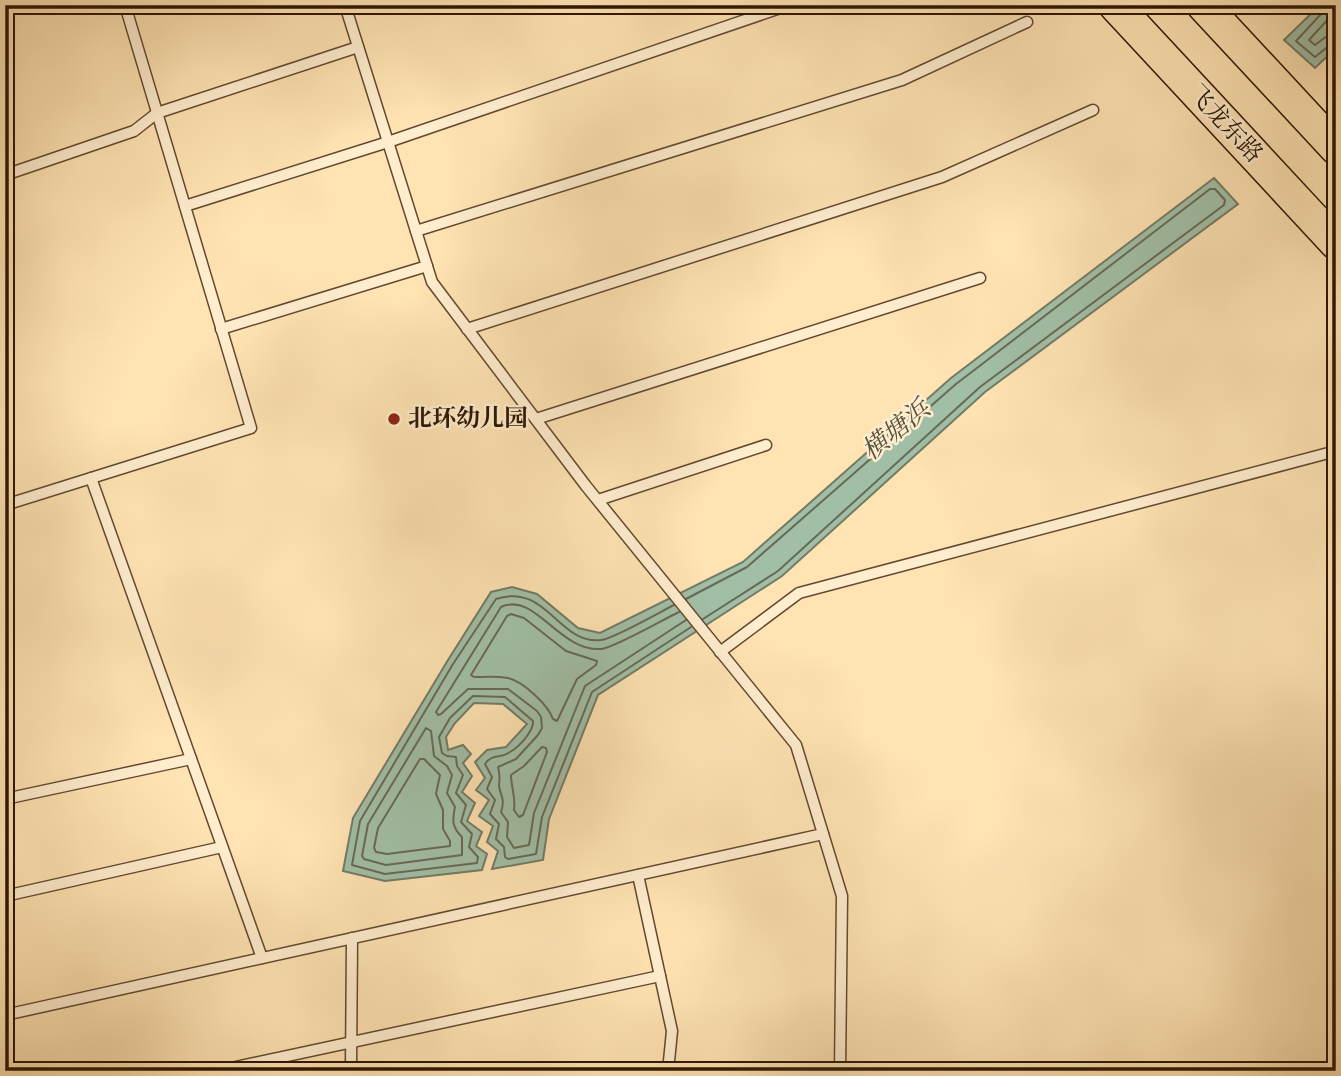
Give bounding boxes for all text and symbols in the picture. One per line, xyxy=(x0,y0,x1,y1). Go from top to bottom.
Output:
street label: 飞龙东路 xyxy=(1181,79,1269,169)
water label: 横塘浜 xyxy=(856,392,938,467)
place label: 北环幼儿园 xyxy=(408,404,528,434)
marker: 北环幼儿园 xyxy=(386,411,402,427)

